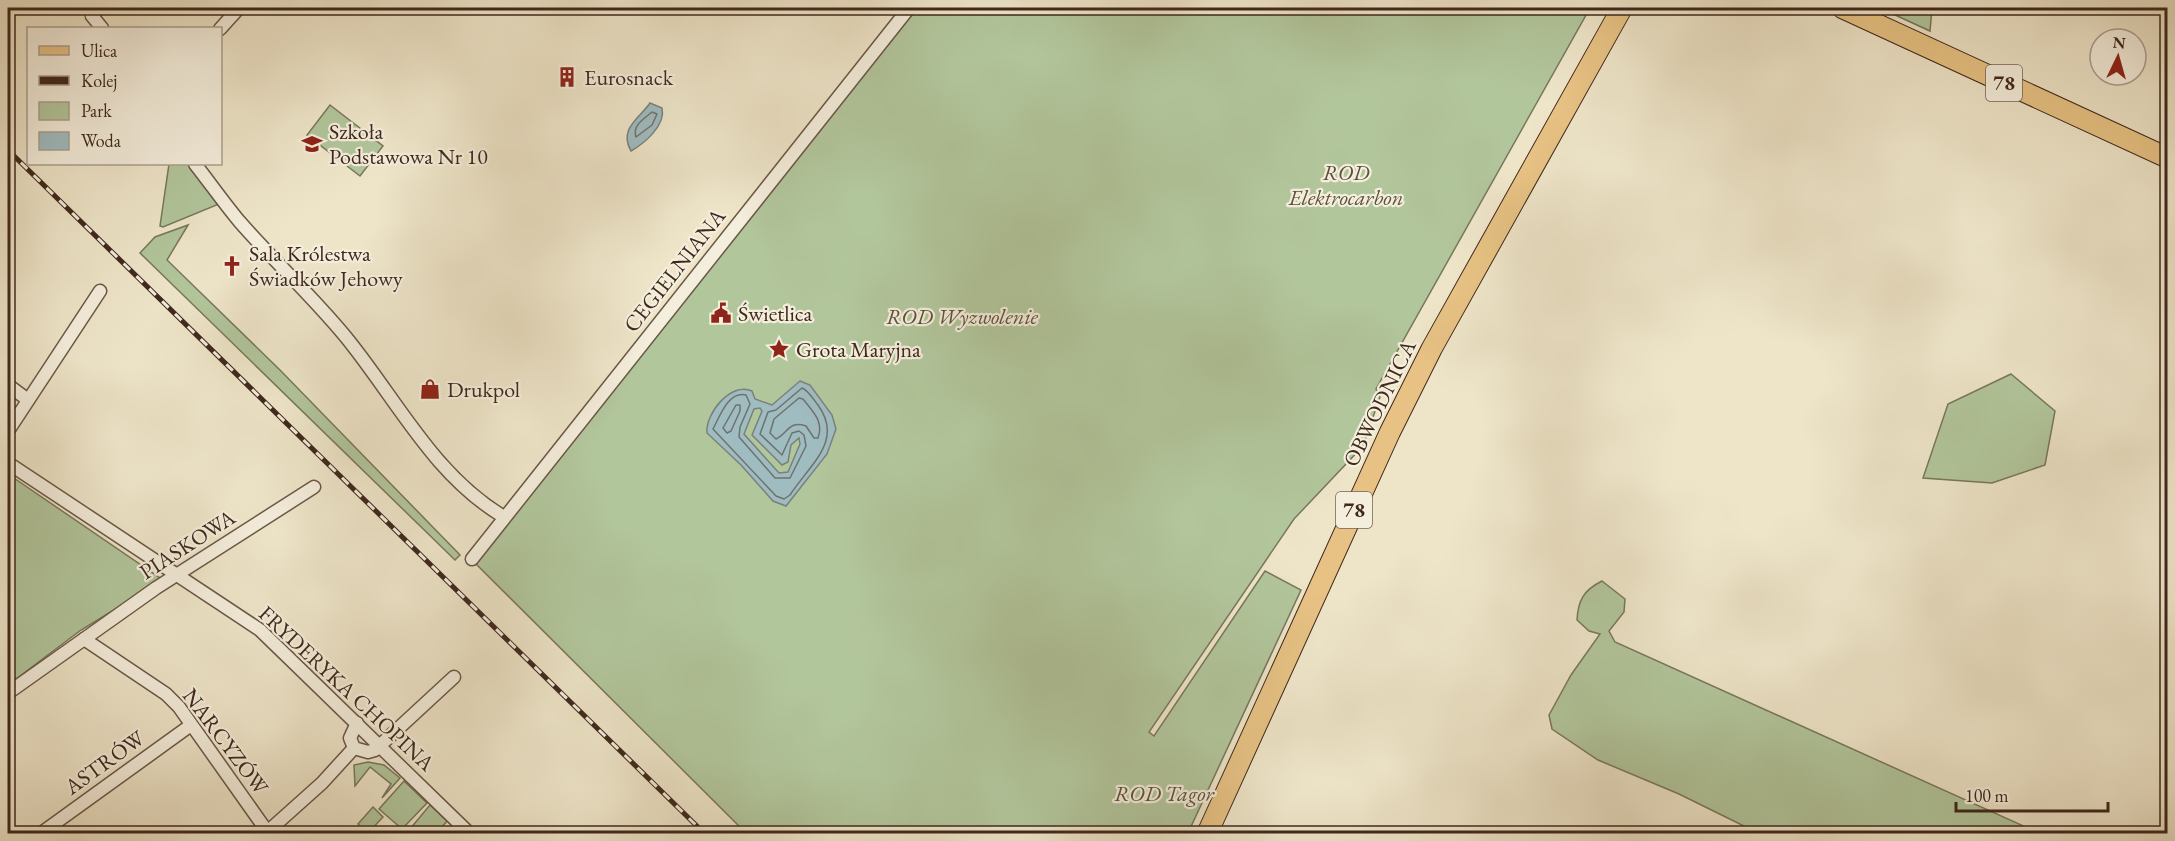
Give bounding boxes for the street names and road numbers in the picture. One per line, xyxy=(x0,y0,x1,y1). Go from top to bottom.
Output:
road number: 78 xyxy=(1986,65,2022,101)
street label: CEGIELNIANA xyxy=(617,202,732,338)
street label: OBWODNICA xyxy=(1336,334,1423,471)
road number: 78 xyxy=(1336,492,1372,528)
street label: PIASKOWA xyxy=(134,502,241,586)
street label: FRYDERYKA CHOPINA xyxy=(252,599,441,778)
street label: NARCYZÓW xyxy=(176,682,276,801)
street label: ASTRÓW xyxy=(58,723,151,802)

